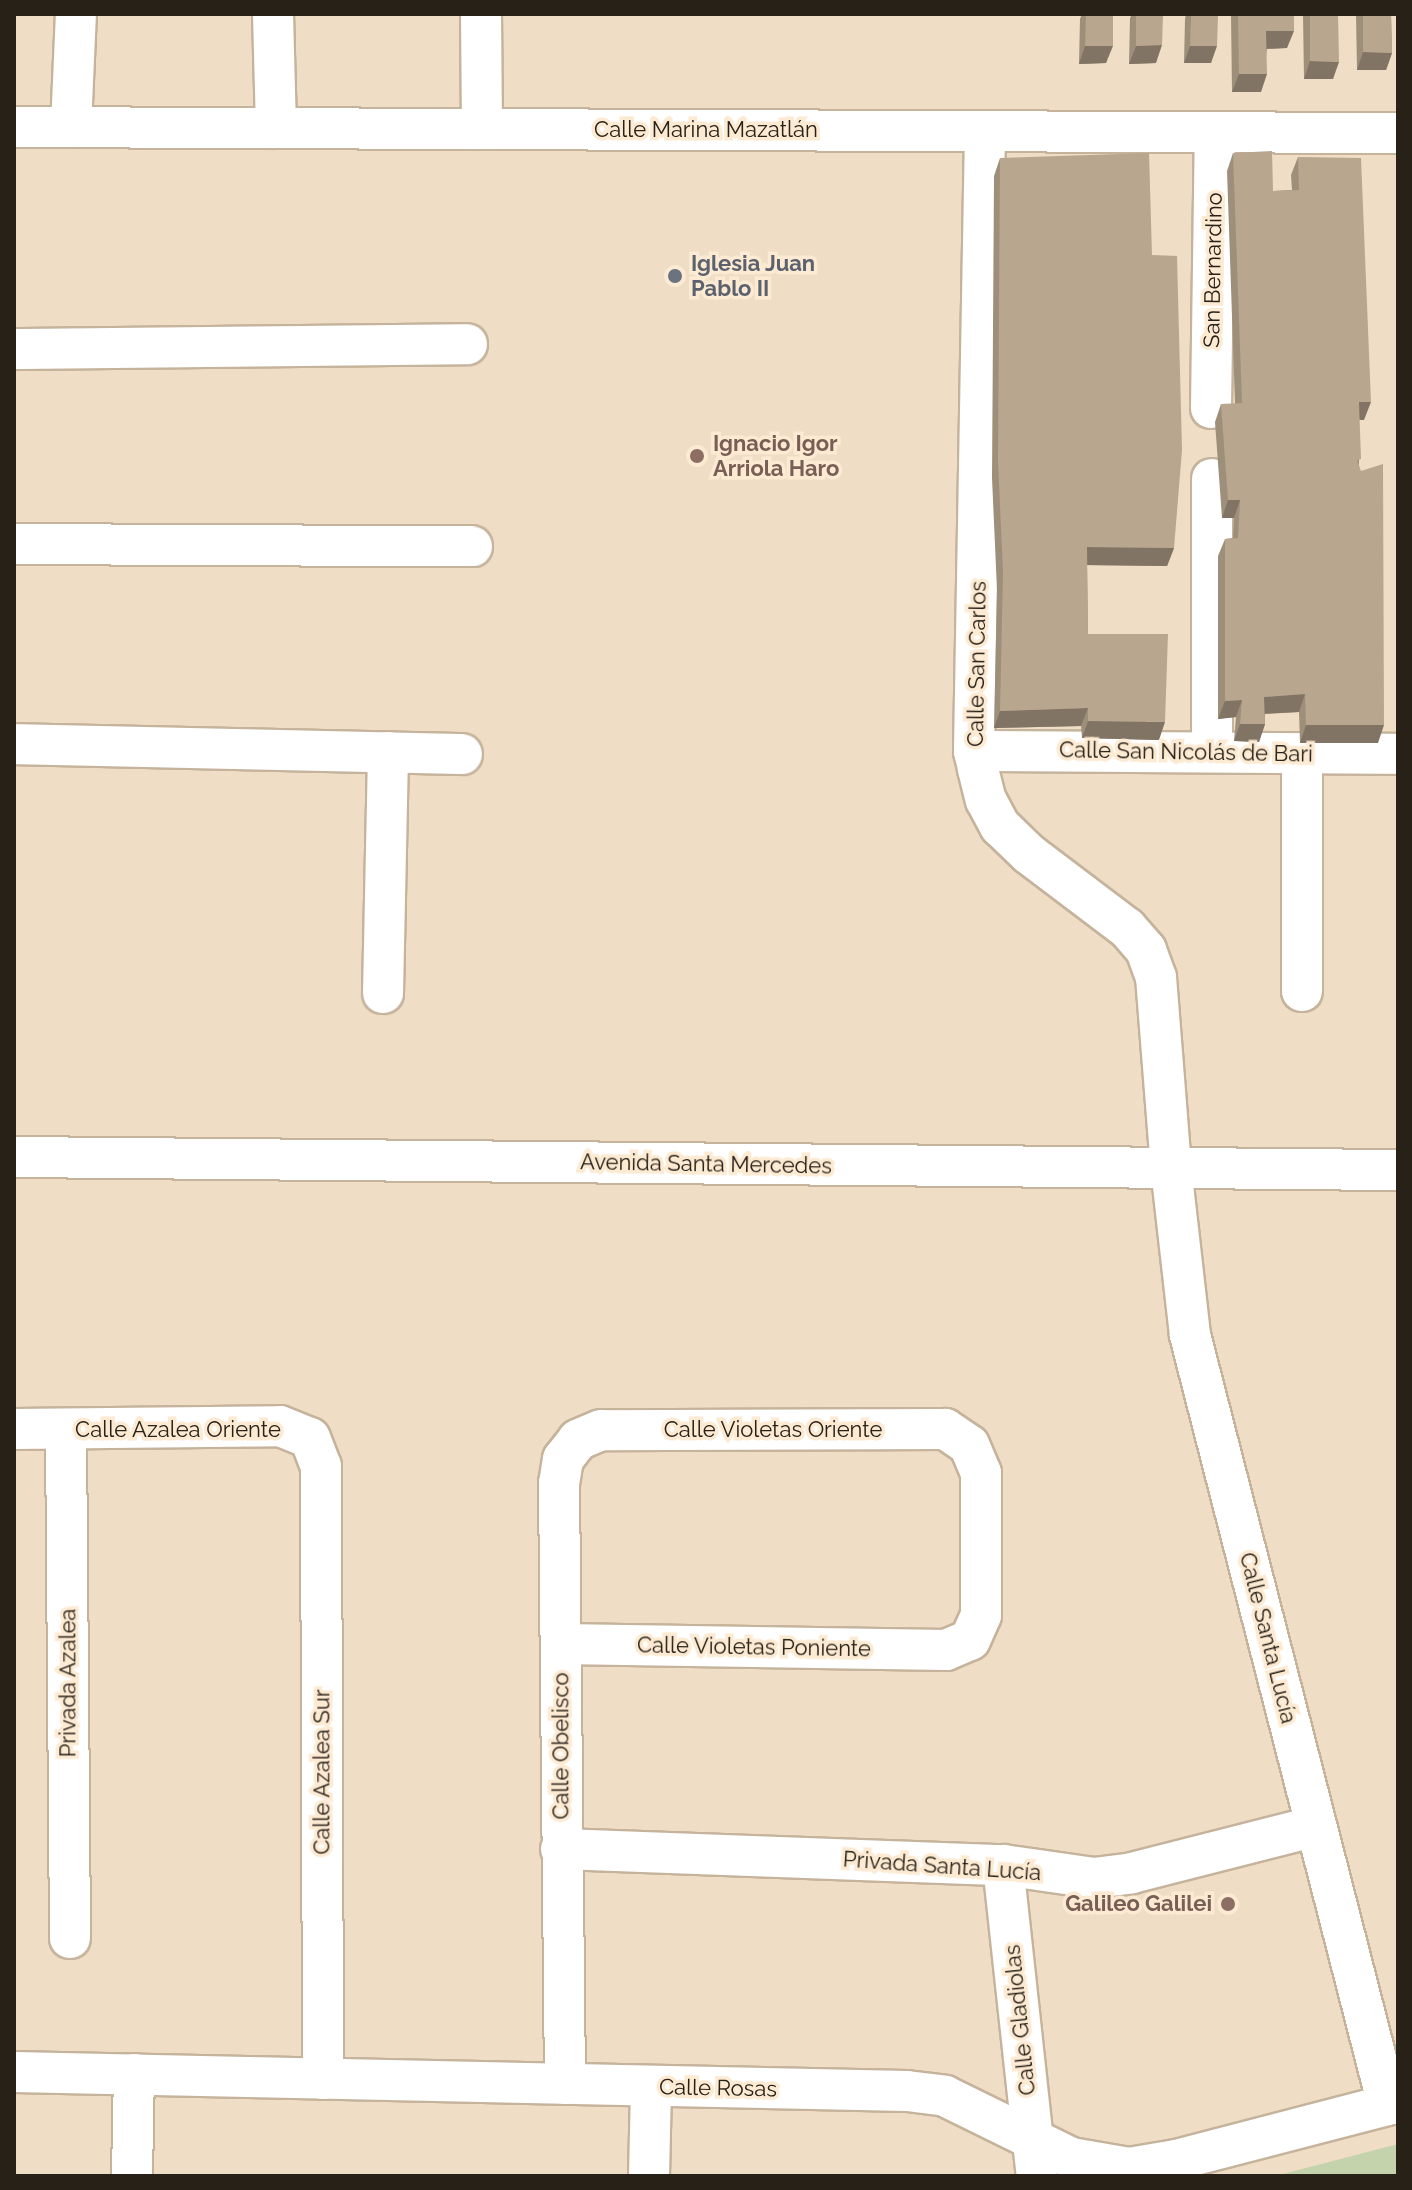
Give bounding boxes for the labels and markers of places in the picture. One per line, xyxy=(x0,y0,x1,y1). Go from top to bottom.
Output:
place label: Iglesia Juan Pablo II xyxy=(691,250,816,302)
marker: Iglesia Juan Pablo II xyxy=(666,267,684,285)
place label: Ignacio Igor Arriola Haro xyxy=(713,430,839,482)
marker: Ignacio Igor Arriola Haro xyxy=(688,447,706,465)
place label: Galileo Galilei xyxy=(1065,1891,1212,1917)
marker: Galileo Galilei xyxy=(1219,1895,1237,1913)

